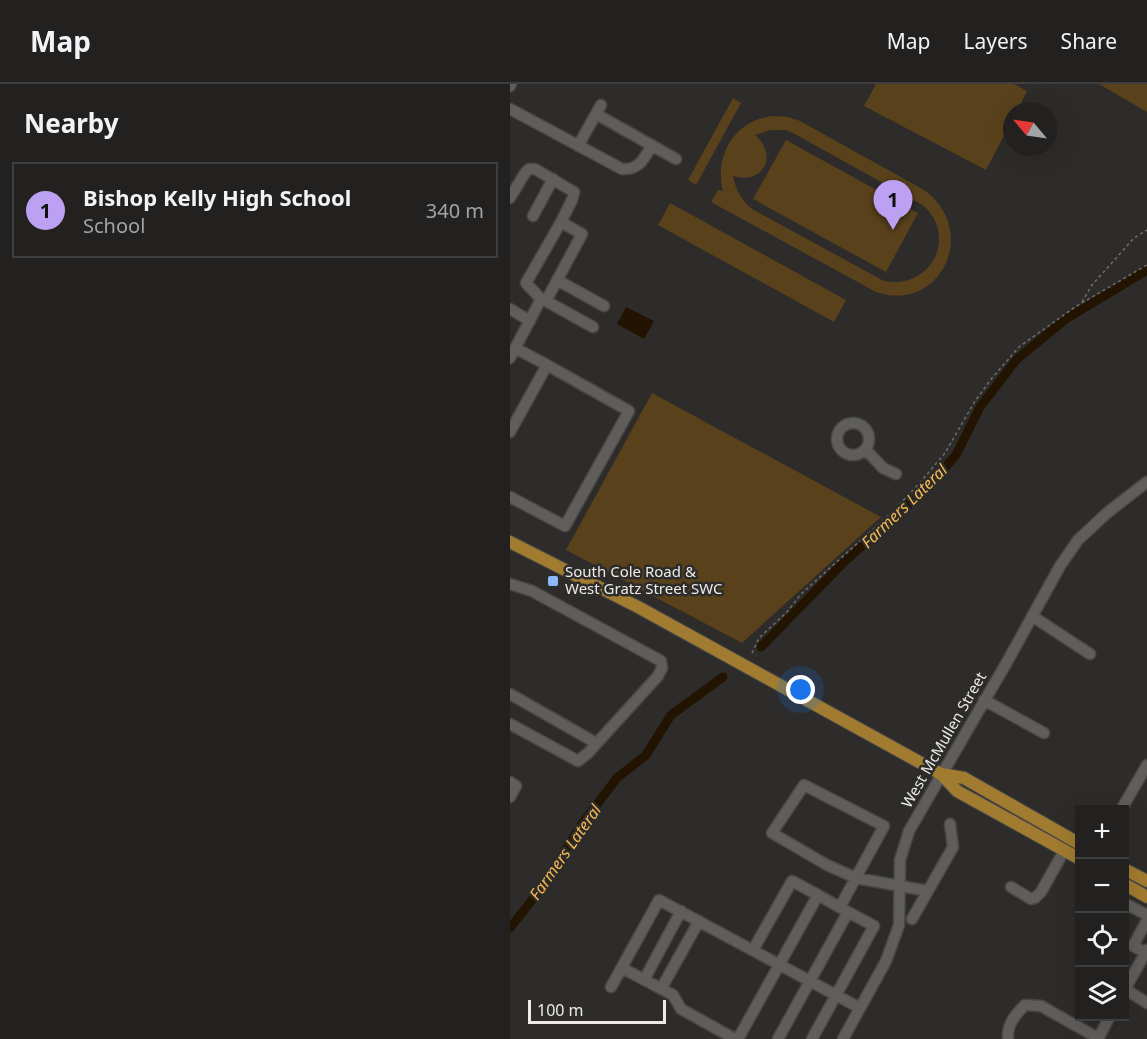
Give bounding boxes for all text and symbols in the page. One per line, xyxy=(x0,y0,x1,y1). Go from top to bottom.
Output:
text: Map xyxy=(30,22,91,60)
text: Map xyxy=(887,27,931,55)
text: Layers xyxy=(964,27,1028,55)
text: Share xyxy=(1061,27,1117,55)
north arrow xyxy=(1003,102,1057,156)
text: Nearby xyxy=(24,105,119,141)
pin: 1 xyxy=(874,180,913,230)
text: Bishop Kelly High School xyxy=(83,182,351,212)
text: 1 xyxy=(40,197,51,224)
text: 340 m xyxy=(426,197,484,224)
text: School xyxy=(83,212,145,239)
water label: Farmers Lateral xyxy=(856,459,952,553)
place label: South Cole Road & West Gratz Street SWC xyxy=(565,561,723,598)
marker: South Cole Road & West Gratz Street SWC xyxy=(546,574,560,588)
street label: West McMullen Street xyxy=(896,668,990,811)
your location xyxy=(786,675,815,704)
water label: Farmers Lateral xyxy=(524,799,607,904)
map controls xyxy=(1075,805,1129,1021)
button: + xyxy=(1075,805,1129,859)
button: − xyxy=(1075,859,1129,913)
button: locate xyxy=(1075,913,1129,967)
button: layers xyxy=(1075,967,1129,1021)
scale bar xyxy=(528,997,666,1024)
text: 100 m xyxy=(537,999,584,1021)

